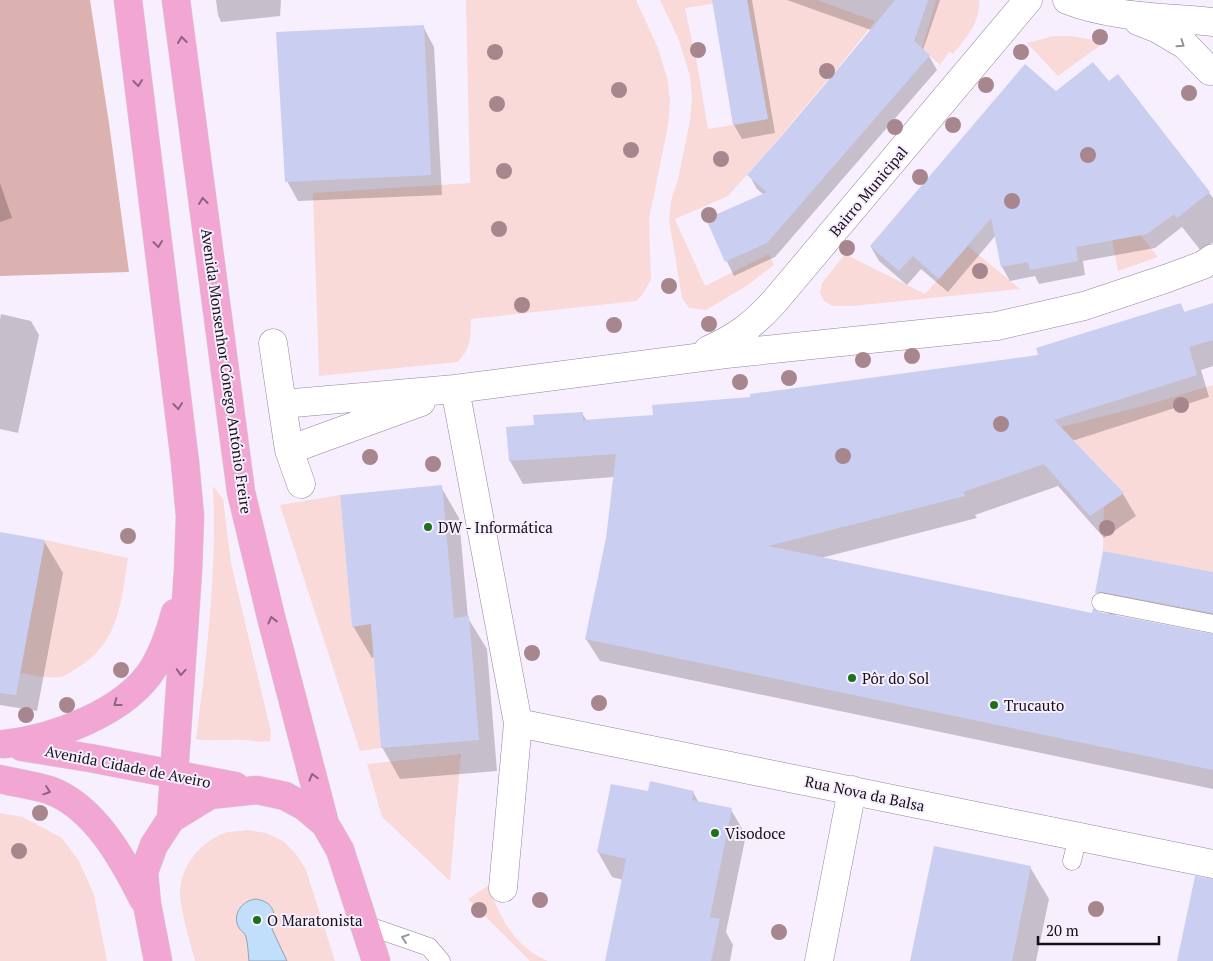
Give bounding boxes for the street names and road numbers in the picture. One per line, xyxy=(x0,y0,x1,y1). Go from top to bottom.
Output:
street label: Bairro Municipal xyxy=(824,142,912,240)
street label: Avenida Monsenhor Cónego António Freire xyxy=(197,227,257,515)
street label: Avenida Cidade de Aveiro xyxy=(43,740,213,792)
street label: Rua Nova da Balsa xyxy=(803,771,927,816)

